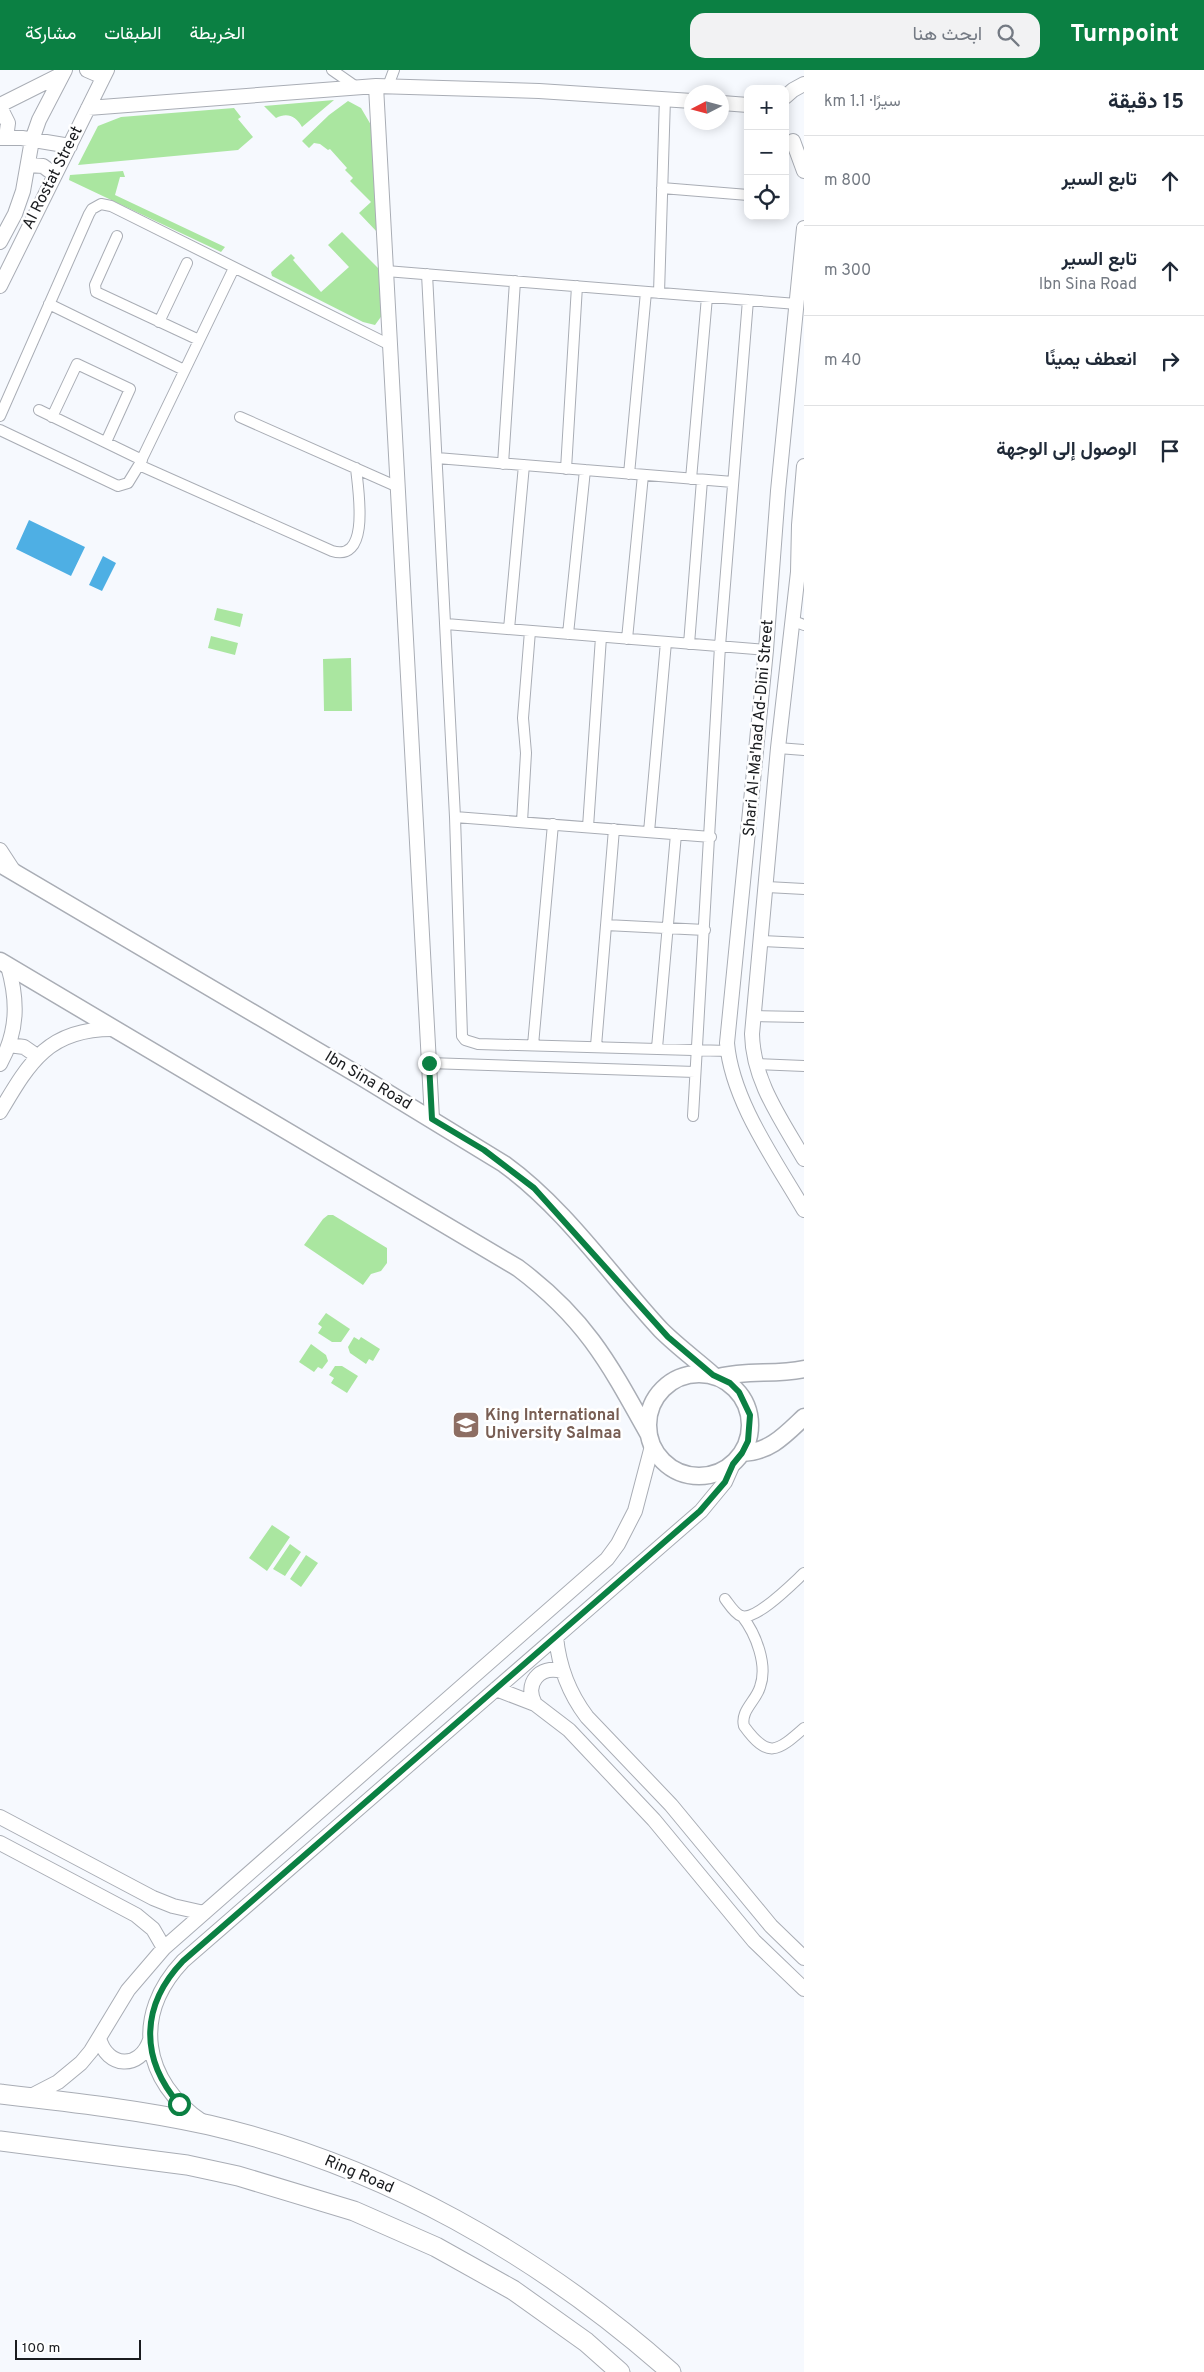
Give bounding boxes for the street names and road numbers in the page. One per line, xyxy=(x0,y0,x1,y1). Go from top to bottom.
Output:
street label: Al Rostat Street xyxy=(18,123,88,233)
street label: Shari Al-Ma'had Ad-Dini Street xyxy=(740,619,778,837)
street label: Ibn Sina Road xyxy=(321,1047,415,1115)
street label: Ring Road xyxy=(321,2151,397,2199)

